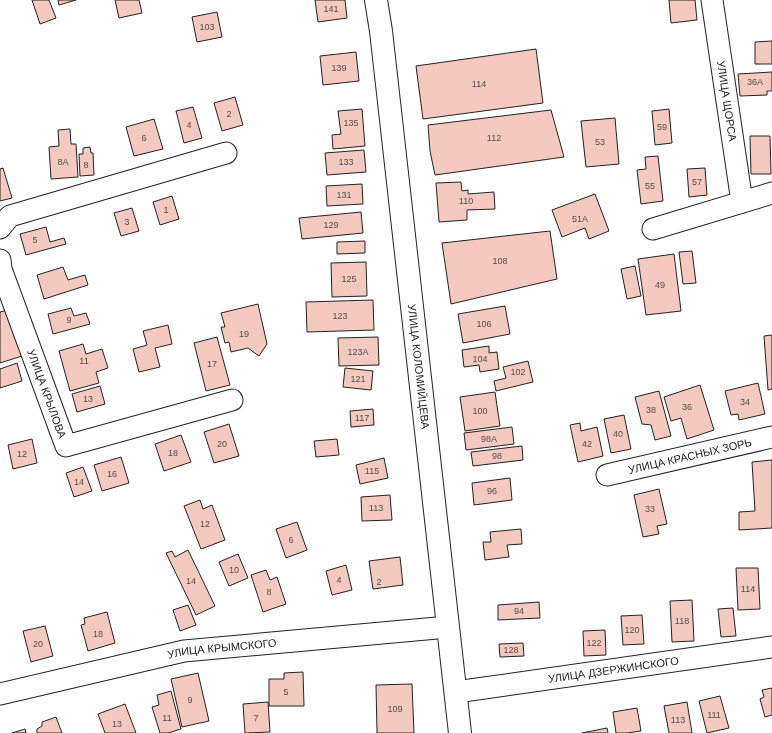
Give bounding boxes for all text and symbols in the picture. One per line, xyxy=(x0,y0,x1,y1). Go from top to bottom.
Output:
house number: 141 xyxy=(323,4,339,14)
house number: 103 xyxy=(199,22,215,32)
street label: УЛИЦА ЩОРСА xyxy=(715,60,739,143)
house number: 139 xyxy=(331,63,347,73)
house number: 36А xyxy=(747,77,763,87)
house number: 114 xyxy=(472,79,486,89)
house number: 2 xyxy=(226,109,232,119)
house number: 135 xyxy=(343,118,359,128)
house number: 4 xyxy=(186,120,192,130)
house number: 59 xyxy=(657,122,667,132)
house number: 6 xyxy=(141,133,147,143)
house number: 112 xyxy=(487,133,501,143)
house number: 53 xyxy=(595,137,605,147)
house number: 8А xyxy=(57,157,69,167)
house number: 133 xyxy=(338,157,354,167)
house number: 8 xyxy=(83,160,89,170)
house number: 57 xyxy=(692,177,702,187)
house number: 55 xyxy=(645,181,655,191)
house number: 131 xyxy=(336,190,352,200)
house number: 110 xyxy=(459,196,473,206)
house number: 1 xyxy=(163,205,169,215)
house number: 51А xyxy=(572,214,588,224)
house number: 3 xyxy=(124,217,130,227)
house number: 129 xyxy=(323,220,339,230)
house number: 5 xyxy=(32,235,38,245)
house number: 108 xyxy=(492,256,508,266)
house number: 125 xyxy=(341,274,357,284)
house number: 49 xyxy=(655,280,665,290)
street label: УЛИЦА КОЛОМИЙЦЕВА xyxy=(406,303,432,430)
house number: 123 xyxy=(332,311,348,321)
house number: 9 xyxy=(66,315,72,325)
house number: 106 xyxy=(476,319,492,329)
house number: 19 xyxy=(239,329,249,339)
house number: 123А xyxy=(347,347,369,357)
street label: УЛИЦА КРЫЛОВА xyxy=(25,348,69,441)
house number: 104 xyxy=(472,354,488,364)
house number: 11 xyxy=(79,356,89,366)
house number: 17 xyxy=(207,359,217,369)
house number: 102 xyxy=(510,367,526,377)
house number: 121 xyxy=(350,374,366,384)
house number: 13 xyxy=(83,394,93,404)
house number: 34 xyxy=(740,397,750,407)
house number: 36 xyxy=(682,402,692,412)
house number: 38 xyxy=(646,405,656,415)
house number: 100 xyxy=(472,406,488,416)
house number: 117 xyxy=(355,413,369,423)
house number: 40 xyxy=(613,429,623,439)
house number: 98А xyxy=(481,434,497,444)
street label: УЛИЦА КРАСНЫХ ЗОРЬ xyxy=(627,436,753,476)
house number: 20 xyxy=(217,439,227,449)
house number: 42 xyxy=(582,439,592,449)
house number: 18 xyxy=(168,448,178,458)
house number: 12 xyxy=(17,449,27,459)
house number: 98 xyxy=(492,451,502,461)
house number: 115 xyxy=(365,466,379,476)
house number: 16 xyxy=(107,469,117,479)
house number: 14 xyxy=(74,477,84,487)
house number: 96 xyxy=(487,486,497,496)
house number: 113 xyxy=(369,503,383,513)
house number: 33 xyxy=(645,504,655,514)
house number: 12 xyxy=(200,519,210,529)
house number: 6 xyxy=(288,535,294,545)
house number: 10 xyxy=(229,565,239,575)
house number: 4 xyxy=(336,575,342,585)
house number: 14 xyxy=(186,576,196,586)
house number: 2 xyxy=(376,577,382,587)
house number: 114 xyxy=(741,584,755,594)
house number: 8 xyxy=(266,587,272,597)
house number: 94 xyxy=(514,606,524,616)
house number: 118 xyxy=(675,616,689,626)
house number: 120 xyxy=(624,625,640,635)
house number: 18 xyxy=(93,629,103,639)
street label: УЛИЦА КРЫМСКОГО xyxy=(166,637,277,661)
house number: 122 xyxy=(586,638,602,648)
house number: 20 xyxy=(33,639,43,649)
house number: 128 xyxy=(503,645,519,655)
street label: УЛИЦА ДЗЕРЖИНСКОГО xyxy=(547,654,680,685)
house number: 5 xyxy=(283,687,289,697)
house number: 9 xyxy=(187,695,193,705)
house number: 109 xyxy=(387,704,403,714)
house number: 111 xyxy=(707,710,721,720)
house number: 11 xyxy=(162,713,172,723)
house number: 7 xyxy=(253,713,259,723)
house number: 113 xyxy=(671,715,685,725)
house number: 13 xyxy=(112,719,122,729)

